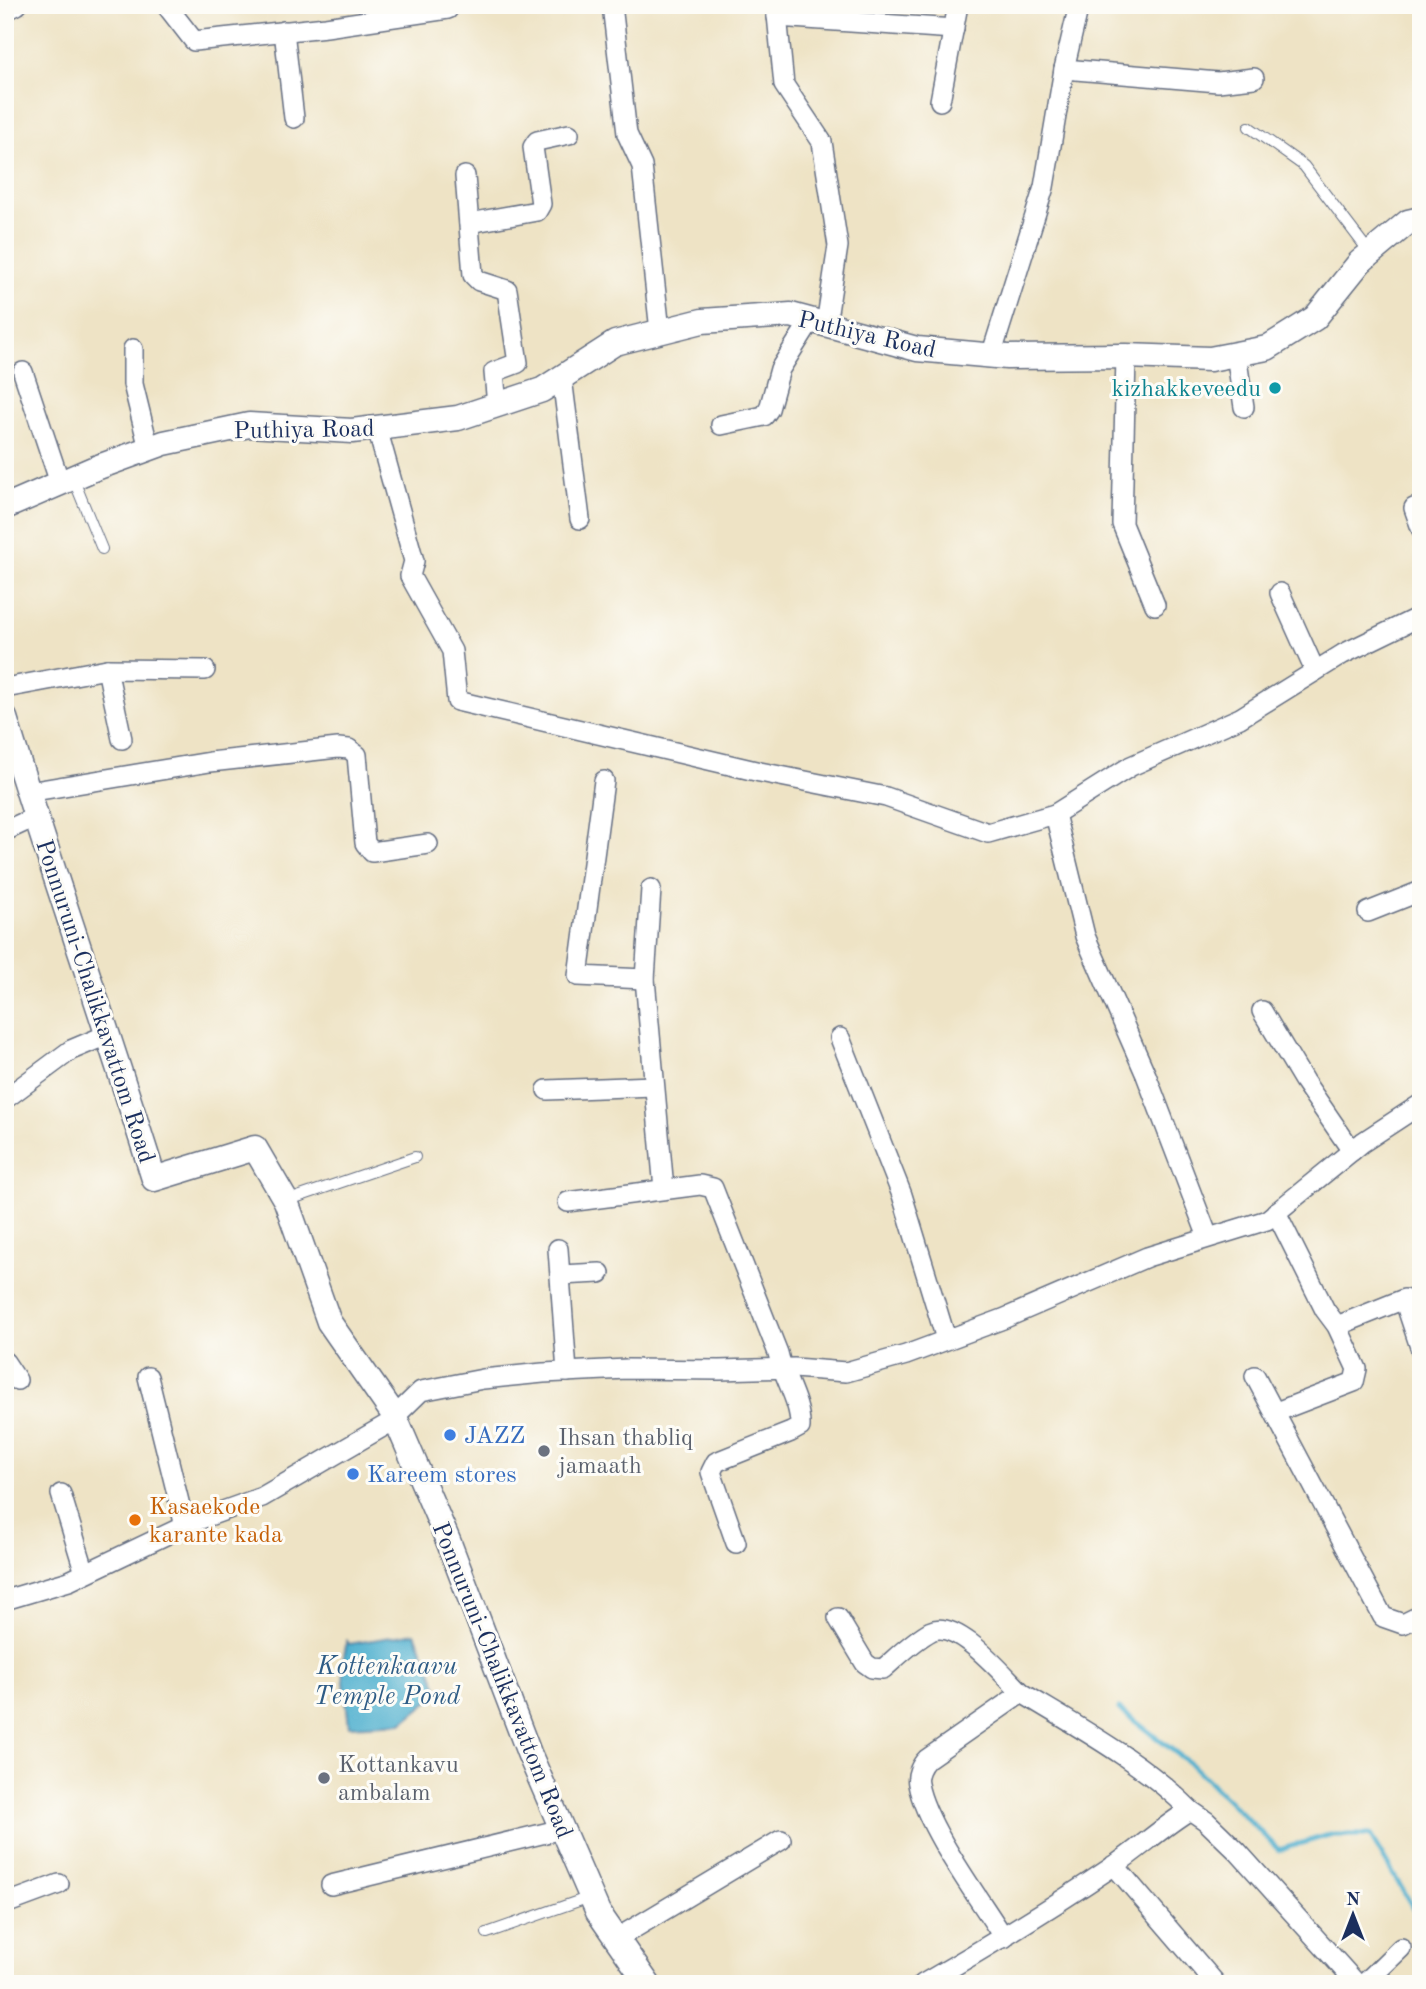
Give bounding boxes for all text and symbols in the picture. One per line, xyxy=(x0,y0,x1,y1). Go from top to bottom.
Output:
street label: Puthiya Road xyxy=(795,308,938,364)
place label: kizhakkeveedu xyxy=(1112,378,1261,402)
marker: kizhakkeveedu xyxy=(1267,380,1283,396)
street label: Puthiya Road xyxy=(233,418,375,444)
street label: Ponnuruni-Chalikkavattom Road xyxy=(30,837,158,1166)
place label: JAZZ xyxy=(464,1425,525,1449)
marker: JAZZ xyxy=(442,1427,458,1443)
place label: Ihsan thabliq jamaath xyxy=(557,1427,693,1479)
marker: Ihsan thabliq jamaath xyxy=(536,1443,552,1459)
place label: Kareem stores xyxy=(367,1464,517,1488)
marker: Kareem stores xyxy=(345,1466,361,1482)
place label: Kasaekode karante kada xyxy=(149,1496,283,1548)
marker: Kasaekode karante kada xyxy=(127,1512,143,1528)
street label: Ponnuruni-Chalikkavattom Road xyxy=(427,1519,576,1842)
water label: Kottenkaavu Temple Pond xyxy=(314,1654,461,1710)
place label: Kottankavu ambalam xyxy=(338,1754,459,1806)
marker: Kottankavu ambalam xyxy=(316,1770,332,1786)
north arrow xyxy=(1318,1881,1388,1951)
text: N xyxy=(1346,1891,1361,1910)

